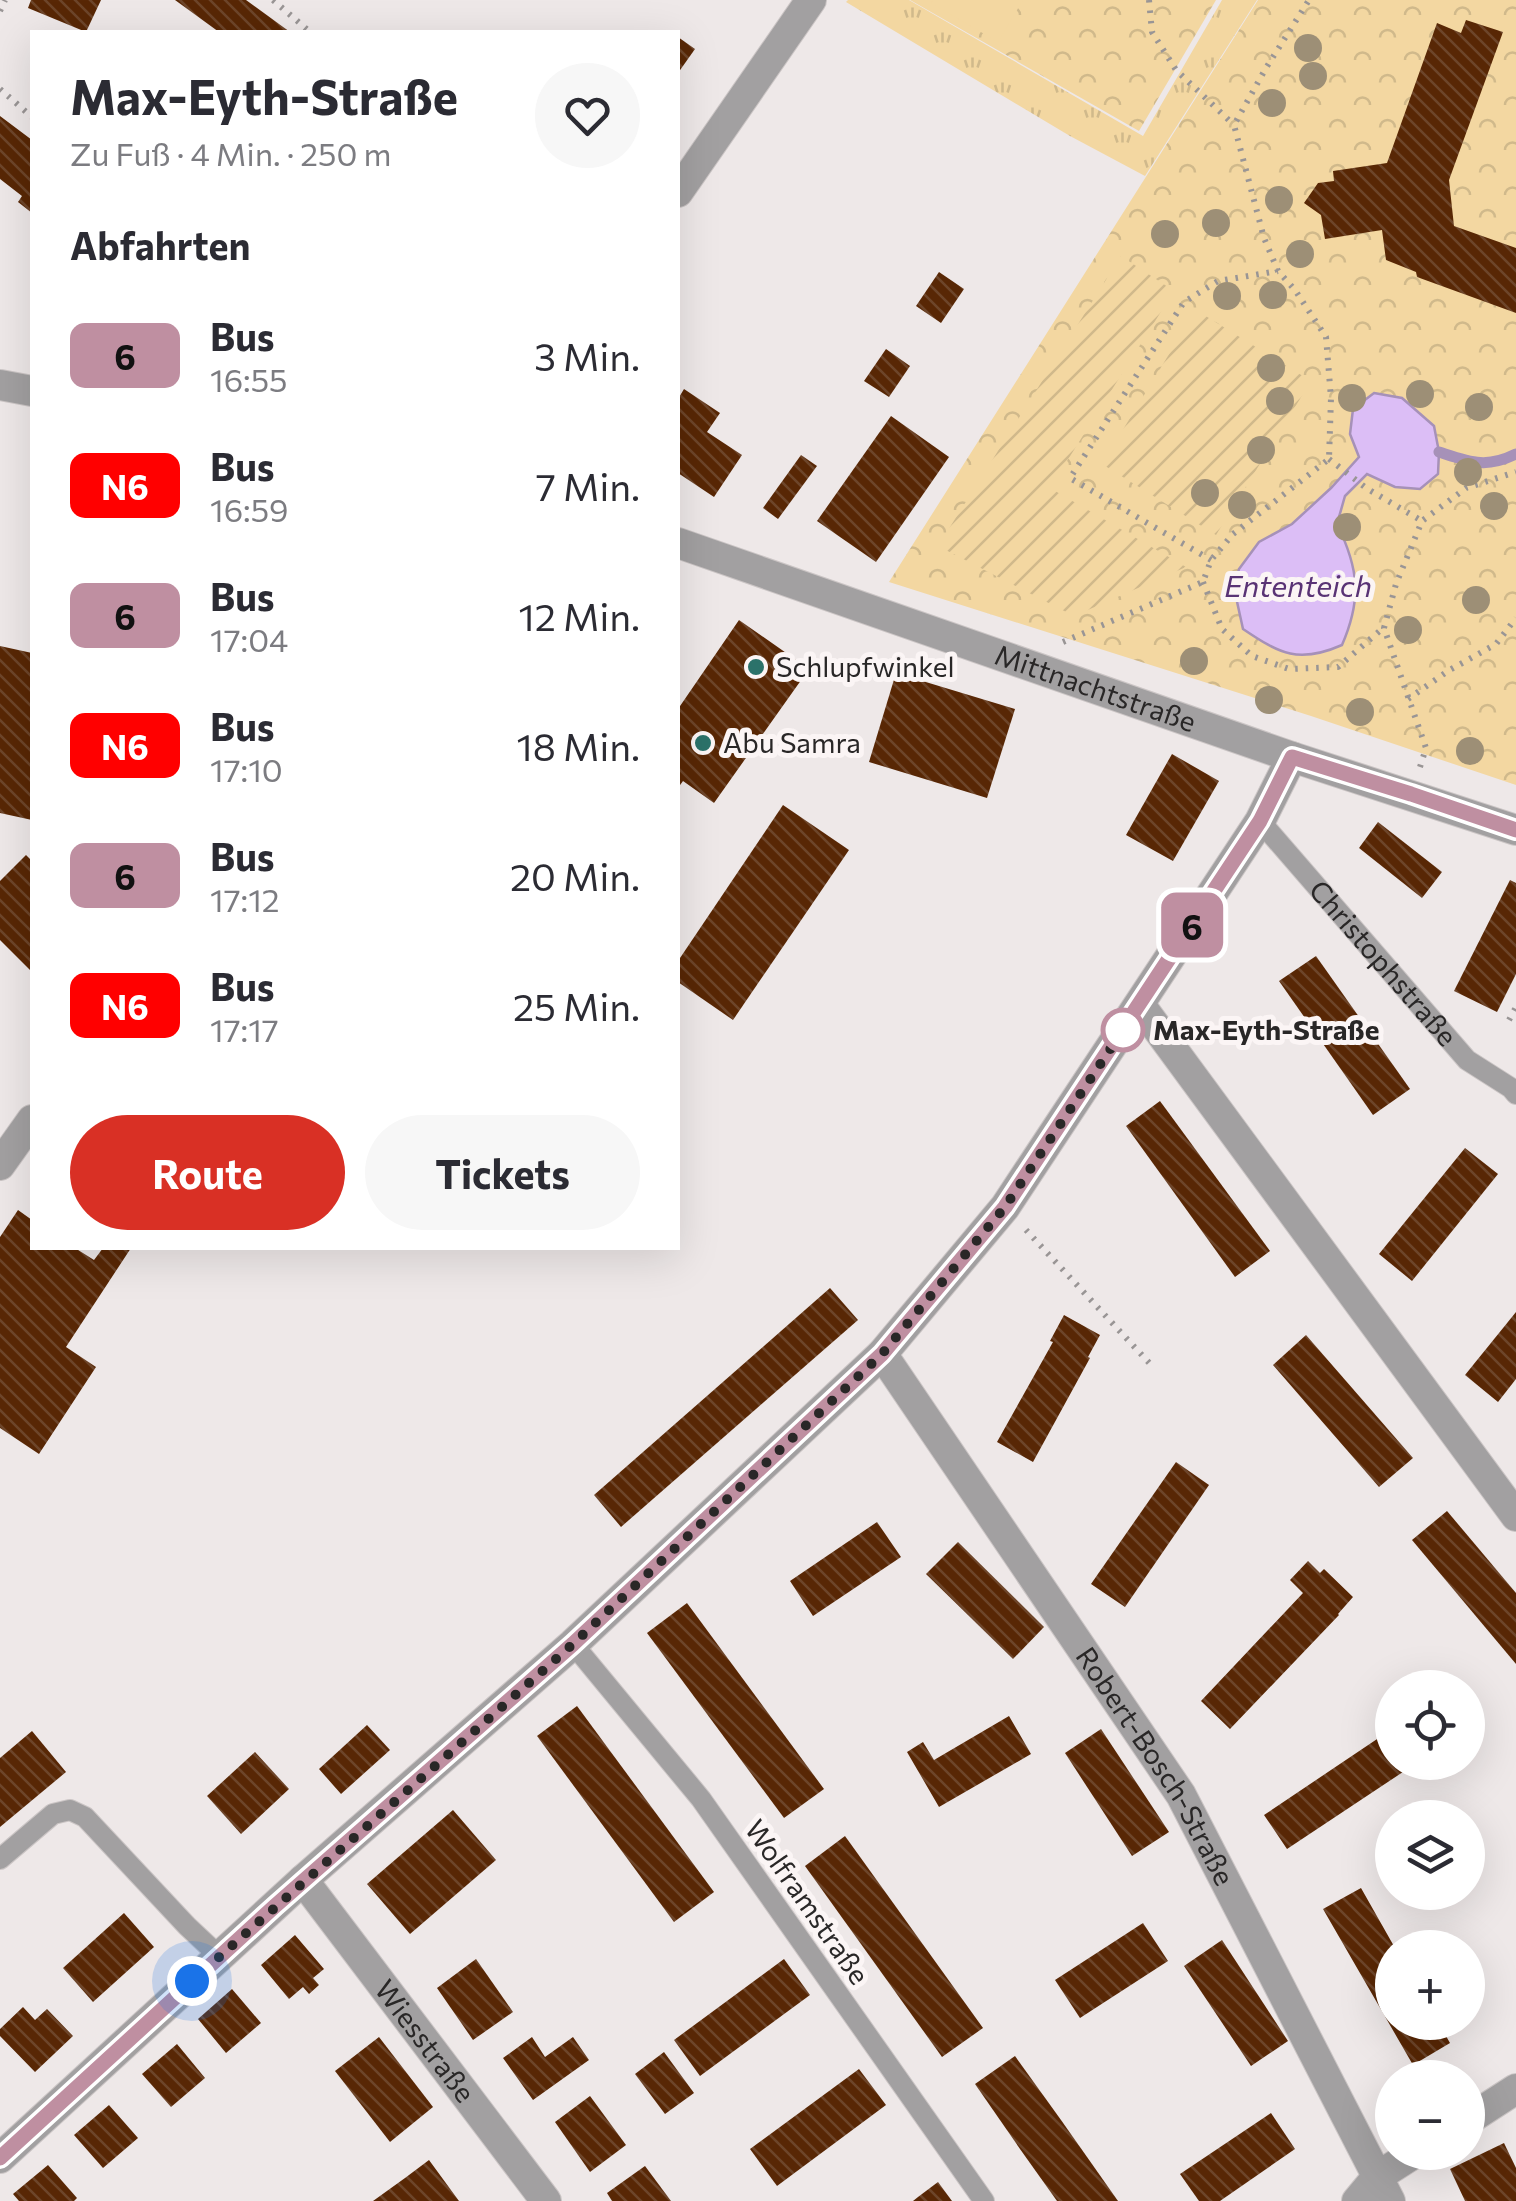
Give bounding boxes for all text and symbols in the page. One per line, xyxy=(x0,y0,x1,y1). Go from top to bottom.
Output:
button: heart xyxy=(535,63,640,168)
text: Max-Eyth-Straße xyxy=(70,66,458,125)
text: Zu Fuß · 4 Min. · 250 m xyxy=(70,133,391,173)
text: Abfahrten xyxy=(70,221,250,268)
text: Bus xyxy=(210,312,275,359)
text: 3 Min. xyxy=(534,332,640,379)
text: 6 xyxy=(114,334,136,377)
text: 16:55 xyxy=(210,359,287,399)
text: Bus xyxy=(210,442,275,489)
text: 7 Min. xyxy=(536,462,640,509)
text: N6 xyxy=(101,464,149,507)
text: 16:59 xyxy=(210,489,288,529)
water label: Ententeich xyxy=(1224,566,1372,603)
text: Bus xyxy=(210,572,275,619)
text: 12 Min. xyxy=(519,592,640,639)
text: 6 xyxy=(114,594,136,637)
text: 17:04 xyxy=(210,619,288,659)
street label: Mittnachtstraße xyxy=(991,637,1201,738)
place label: Schlupfwinkel xyxy=(776,649,955,683)
marker: Schlupfwinkel xyxy=(745,656,767,678)
text: Bus xyxy=(210,702,275,749)
text: 18 Min. xyxy=(517,722,640,769)
text: N6 xyxy=(101,724,149,767)
place label: Abu Samra xyxy=(723,725,861,759)
marker: Abu Samra xyxy=(692,732,714,754)
text: 17:10 xyxy=(210,749,283,789)
text: Bus xyxy=(210,832,275,879)
text: 20 Min. xyxy=(510,852,640,899)
text: 6 xyxy=(114,854,136,897)
street label: Christophstraße xyxy=(1303,873,1465,1052)
text: 17:12 xyxy=(210,879,280,919)
line badge: 6 xyxy=(1160,892,1224,958)
text: 6 xyxy=(1181,904,1203,947)
text: Bus xyxy=(210,962,275,1009)
text: 25 Min. xyxy=(513,982,640,1029)
text: N6 xyxy=(101,984,149,1027)
text: 17:17 xyxy=(210,1009,279,1049)
marker: Max-Eyth-Straße xyxy=(1102,1009,1144,1051)
place label: Max-Eyth-Straße xyxy=(1153,1012,1379,1046)
button: Route xyxy=(70,1115,345,1230)
button: Tickets xyxy=(365,1115,640,1230)
street label: Robert-Bosch-Straße xyxy=(1070,1640,1243,1891)
map controls xyxy=(1375,1670,1485,2170)
button: locate xyxy=(1375,1670,1485,1780)
button: layers xyxy=(1375,1800,1485,1910)
street label: Wolframstraße xyxy=(739,1813,877,1990)
button: + xyxy=(1375,1930,1485,2040)
your location xyxy=(167,1956,217,2006)
street label: Wiesstraße xyxy=(368,1972,483,2108)
button: − xyxy=(1375,2060,1485,2170)

